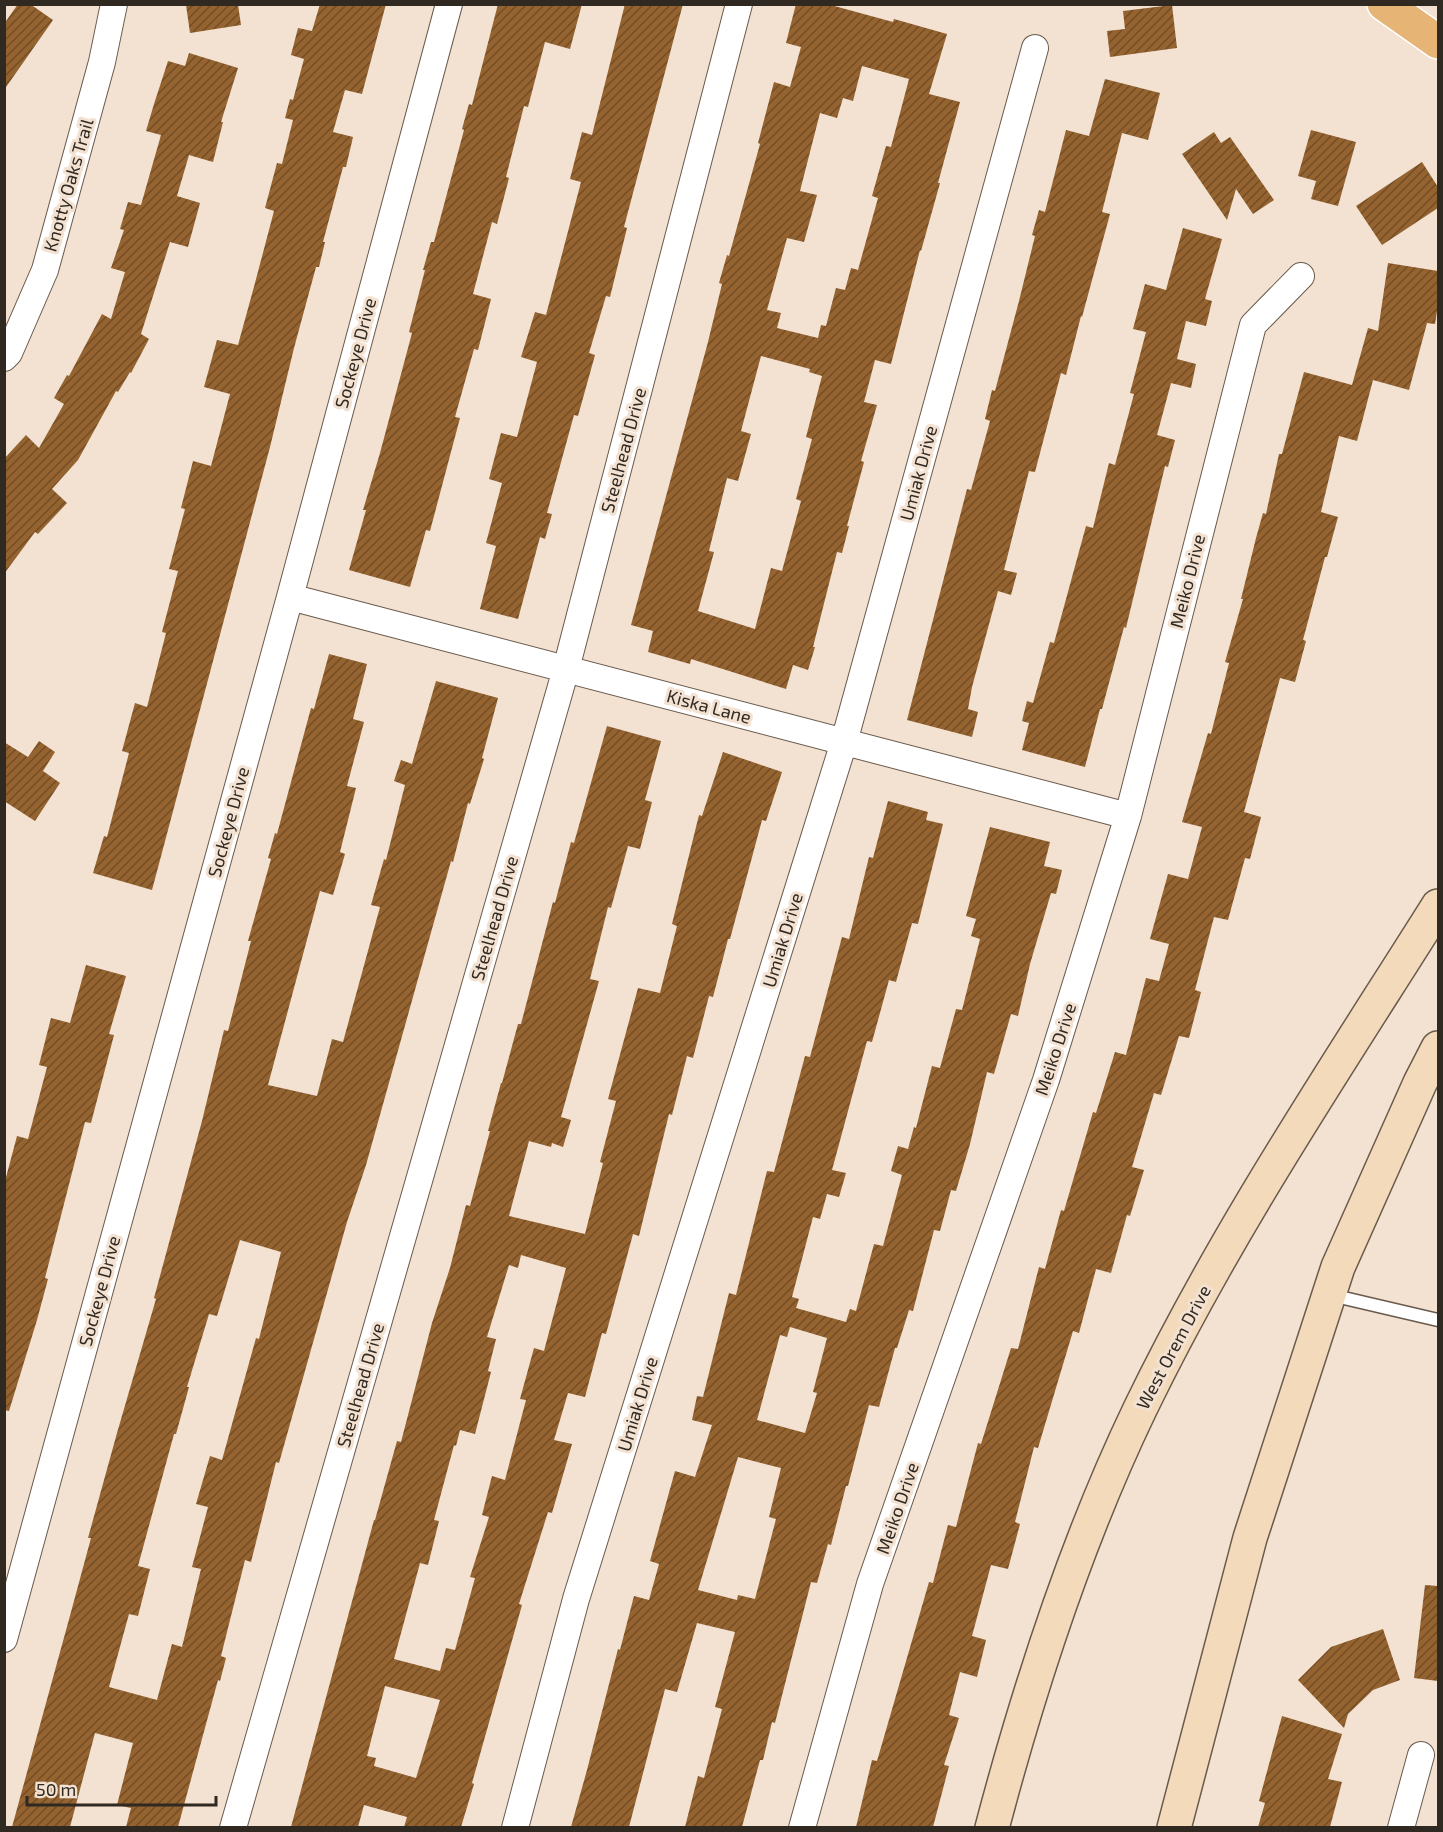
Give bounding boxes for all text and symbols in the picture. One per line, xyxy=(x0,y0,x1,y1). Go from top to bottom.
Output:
street label: Knotty Oaks Trail xyxy=(38,115,98,254)
street label: Sockeye Drive xyxy=(330,295,380,411)
street label: Steelhead Drive xyxy=(596,385,650,515)
street label: Umiak Drive xyxy=(895,423,941,523)
street label: Meiko Drive xyxy=(1165,532,1209,630)
street label: Kiska Lane xyxy=(664,684,754,728)
street label: Sockeye Drive xyxy=(203,764,253,880)
street label: Steelhead Drive xyxy=(466,853,522,983)
street label: Umiak Drive xyxy=(757,890,807,990)
street label: Meiko Drive xyxy=(1030,1000,1080,1098)
street label: Sockeye Drive xyxy=(74,1233,124,1349)
street label: West Orem Drive xyxy=(1131,1281,1215,1413)
street label: Steelhead Drive xyxy=(332,1320,388,1450)
street label: Umiak Drive xyxy=(612,1354,662,1454)
street label: Meiko Drive xyxy=(871,1459,923,1557)
scale bar xyxy=(27,1769,216,1807)
text: 50 m xyxy=(36,1778,76,1800)

